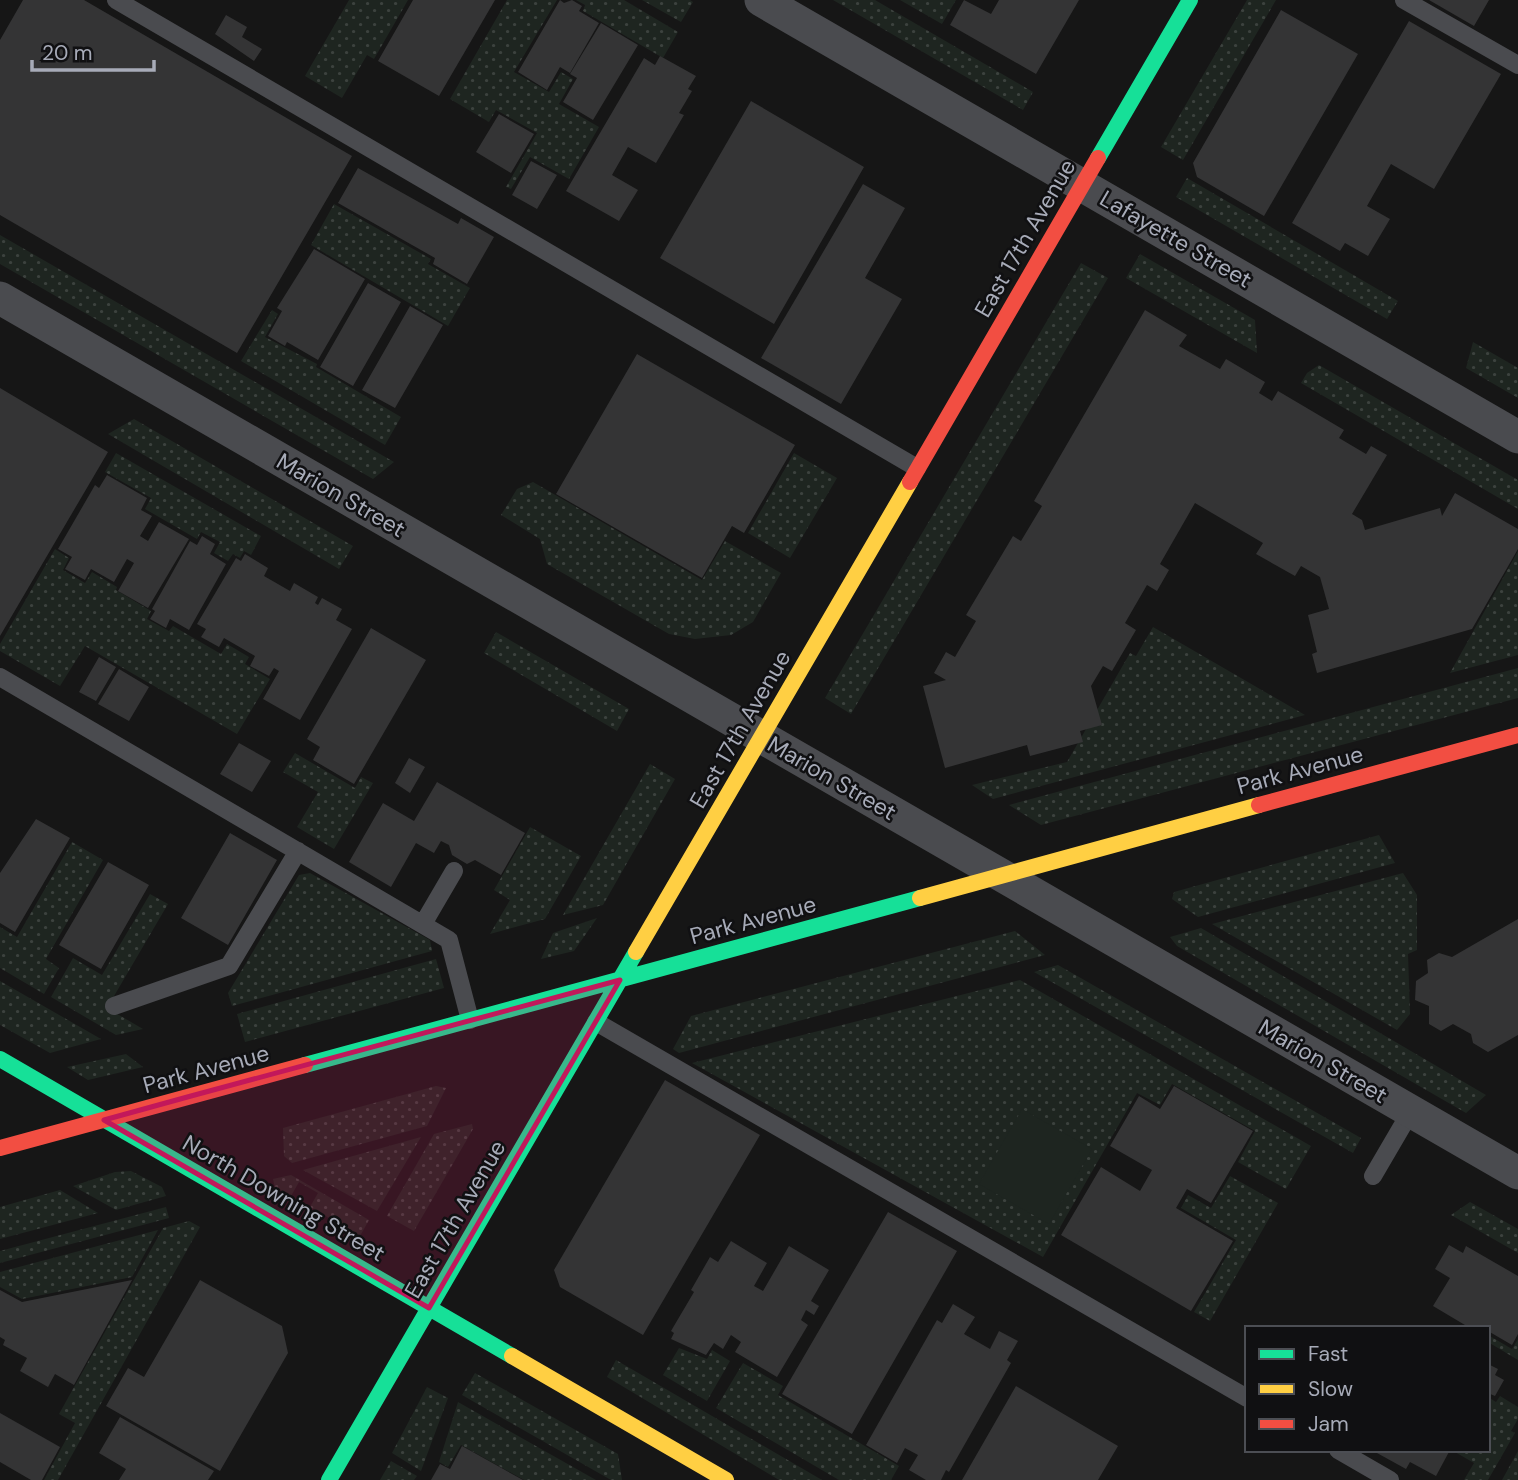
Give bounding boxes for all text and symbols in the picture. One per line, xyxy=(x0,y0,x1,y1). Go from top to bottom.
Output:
scale bar xyxy=(32,28,154,72)
text: 20 m xyxy=(42,39,93,67)
street label: East 17th Avenue xyxy=(968,154,1082,322)
street label: Lafayette Street xyxy=(1095,183,1257,295)
street label: Marion Street xyxy=(271,446,411,544)
street label: East 17th Avenue xyxy=(683,645,797,813)
street label: Marion Street xyxy=(762,729,902,827)
street label: Park Avenue xyxy=(1233,739,1367,801)
street label: Park Avenue xyxy=(686,889,820,951)
street label: Marion Street xyxy=(1253,1012,1393,1110)
street label: Park Avenue xyxy=(139,1038,273,1100)
street label: North Downing Street xyxy=(177,1128,391,1268)
street label: East 17th Avenue xyxy=(398,1135,512,1303)
legend xyxy=(1245,1326,1490,1452)
text: Fast xyxy=(1308,1340,1348,1368)
text: Slow xyxy=(1308,1375,1353,1403)
text: Jam xyxy=(1308,1410,1349,1438)

